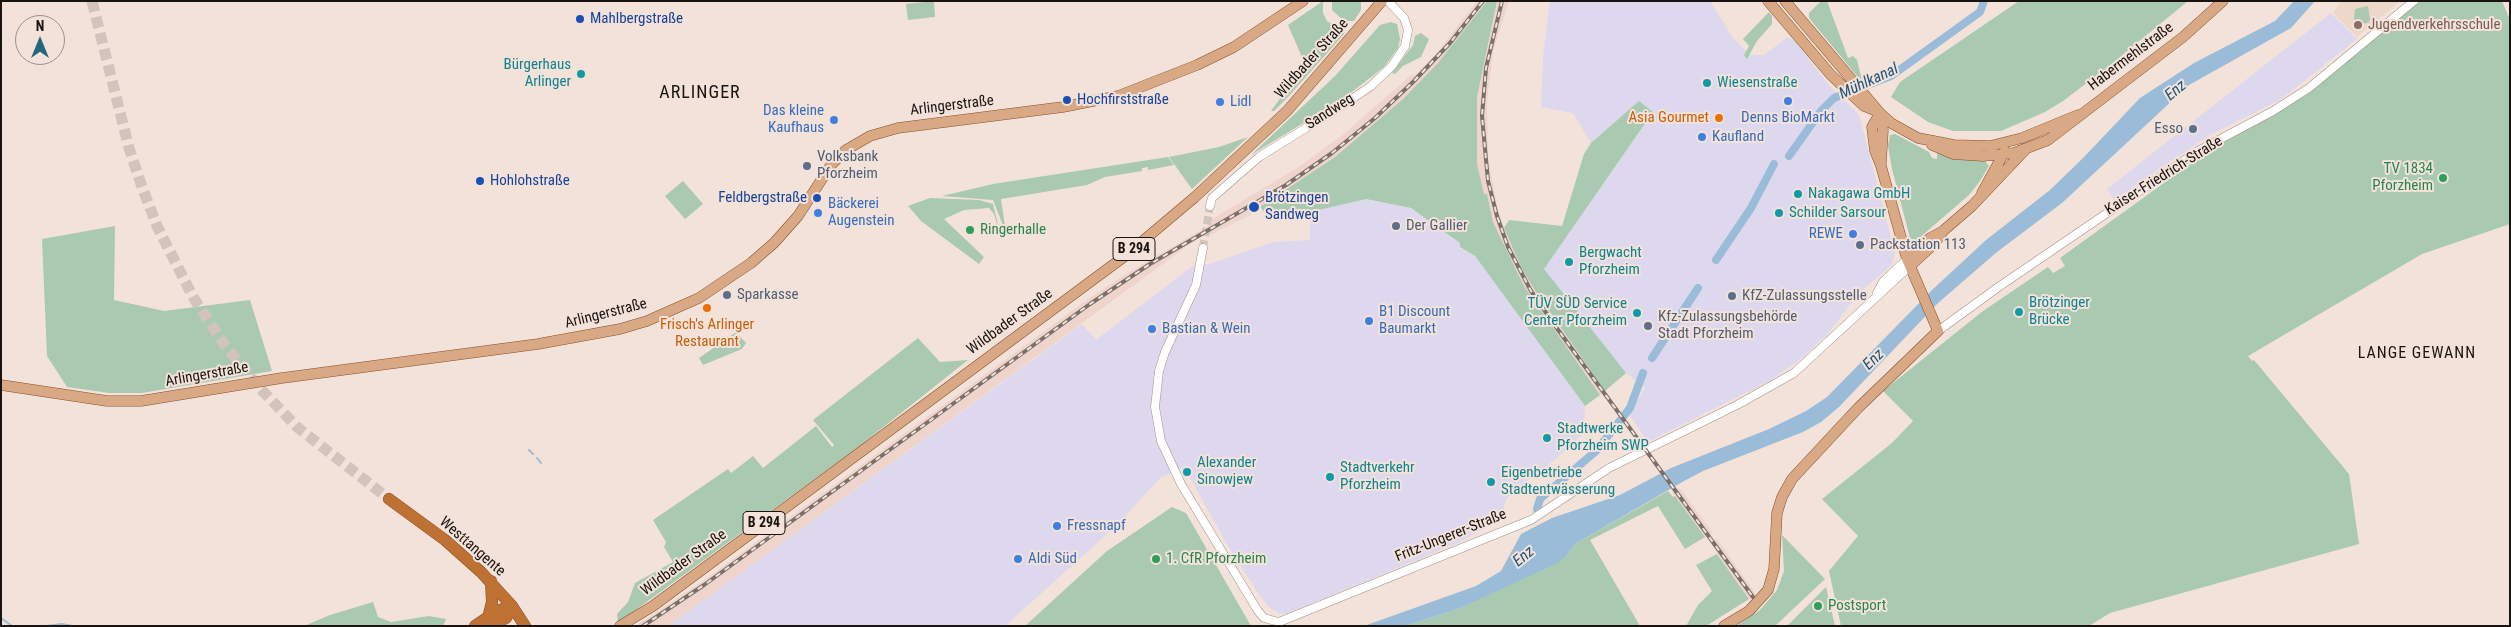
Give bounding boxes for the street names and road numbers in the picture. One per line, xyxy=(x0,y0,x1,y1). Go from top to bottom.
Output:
street label: Wildbader Straße xyxy=(1271,15,1353,103)
street label: Habermehlstraße xyxy=(2085,19,2177,95)
street label: Sandweg xyxy=(1302,90,1358,134)
street label: Arlingerstraße xyxy=(909,92,995,120)
street label: Kaiser-Friedrich-Straße xyxy=(2102,133,2226,219)
road number: B 294 xyxy=(1113,238,1155,260)
street label: Wildbader Straße xyxy=(964,285,1056,359)
street label: Arlingerstraße xyxy=(563,295,649,333)
street label: Arlingerstraße xyxy=(164,359,250,391)
street label: Fritz-Ungerer-Straße xyxy=(1393,506,1509,566)
road number: B 294 xyxy=(743,512,785,534)
street label: Westtangente xyxy=(435,513,509,581)
street label: Wildbader Straße xyxy=(638,526,730,600)

